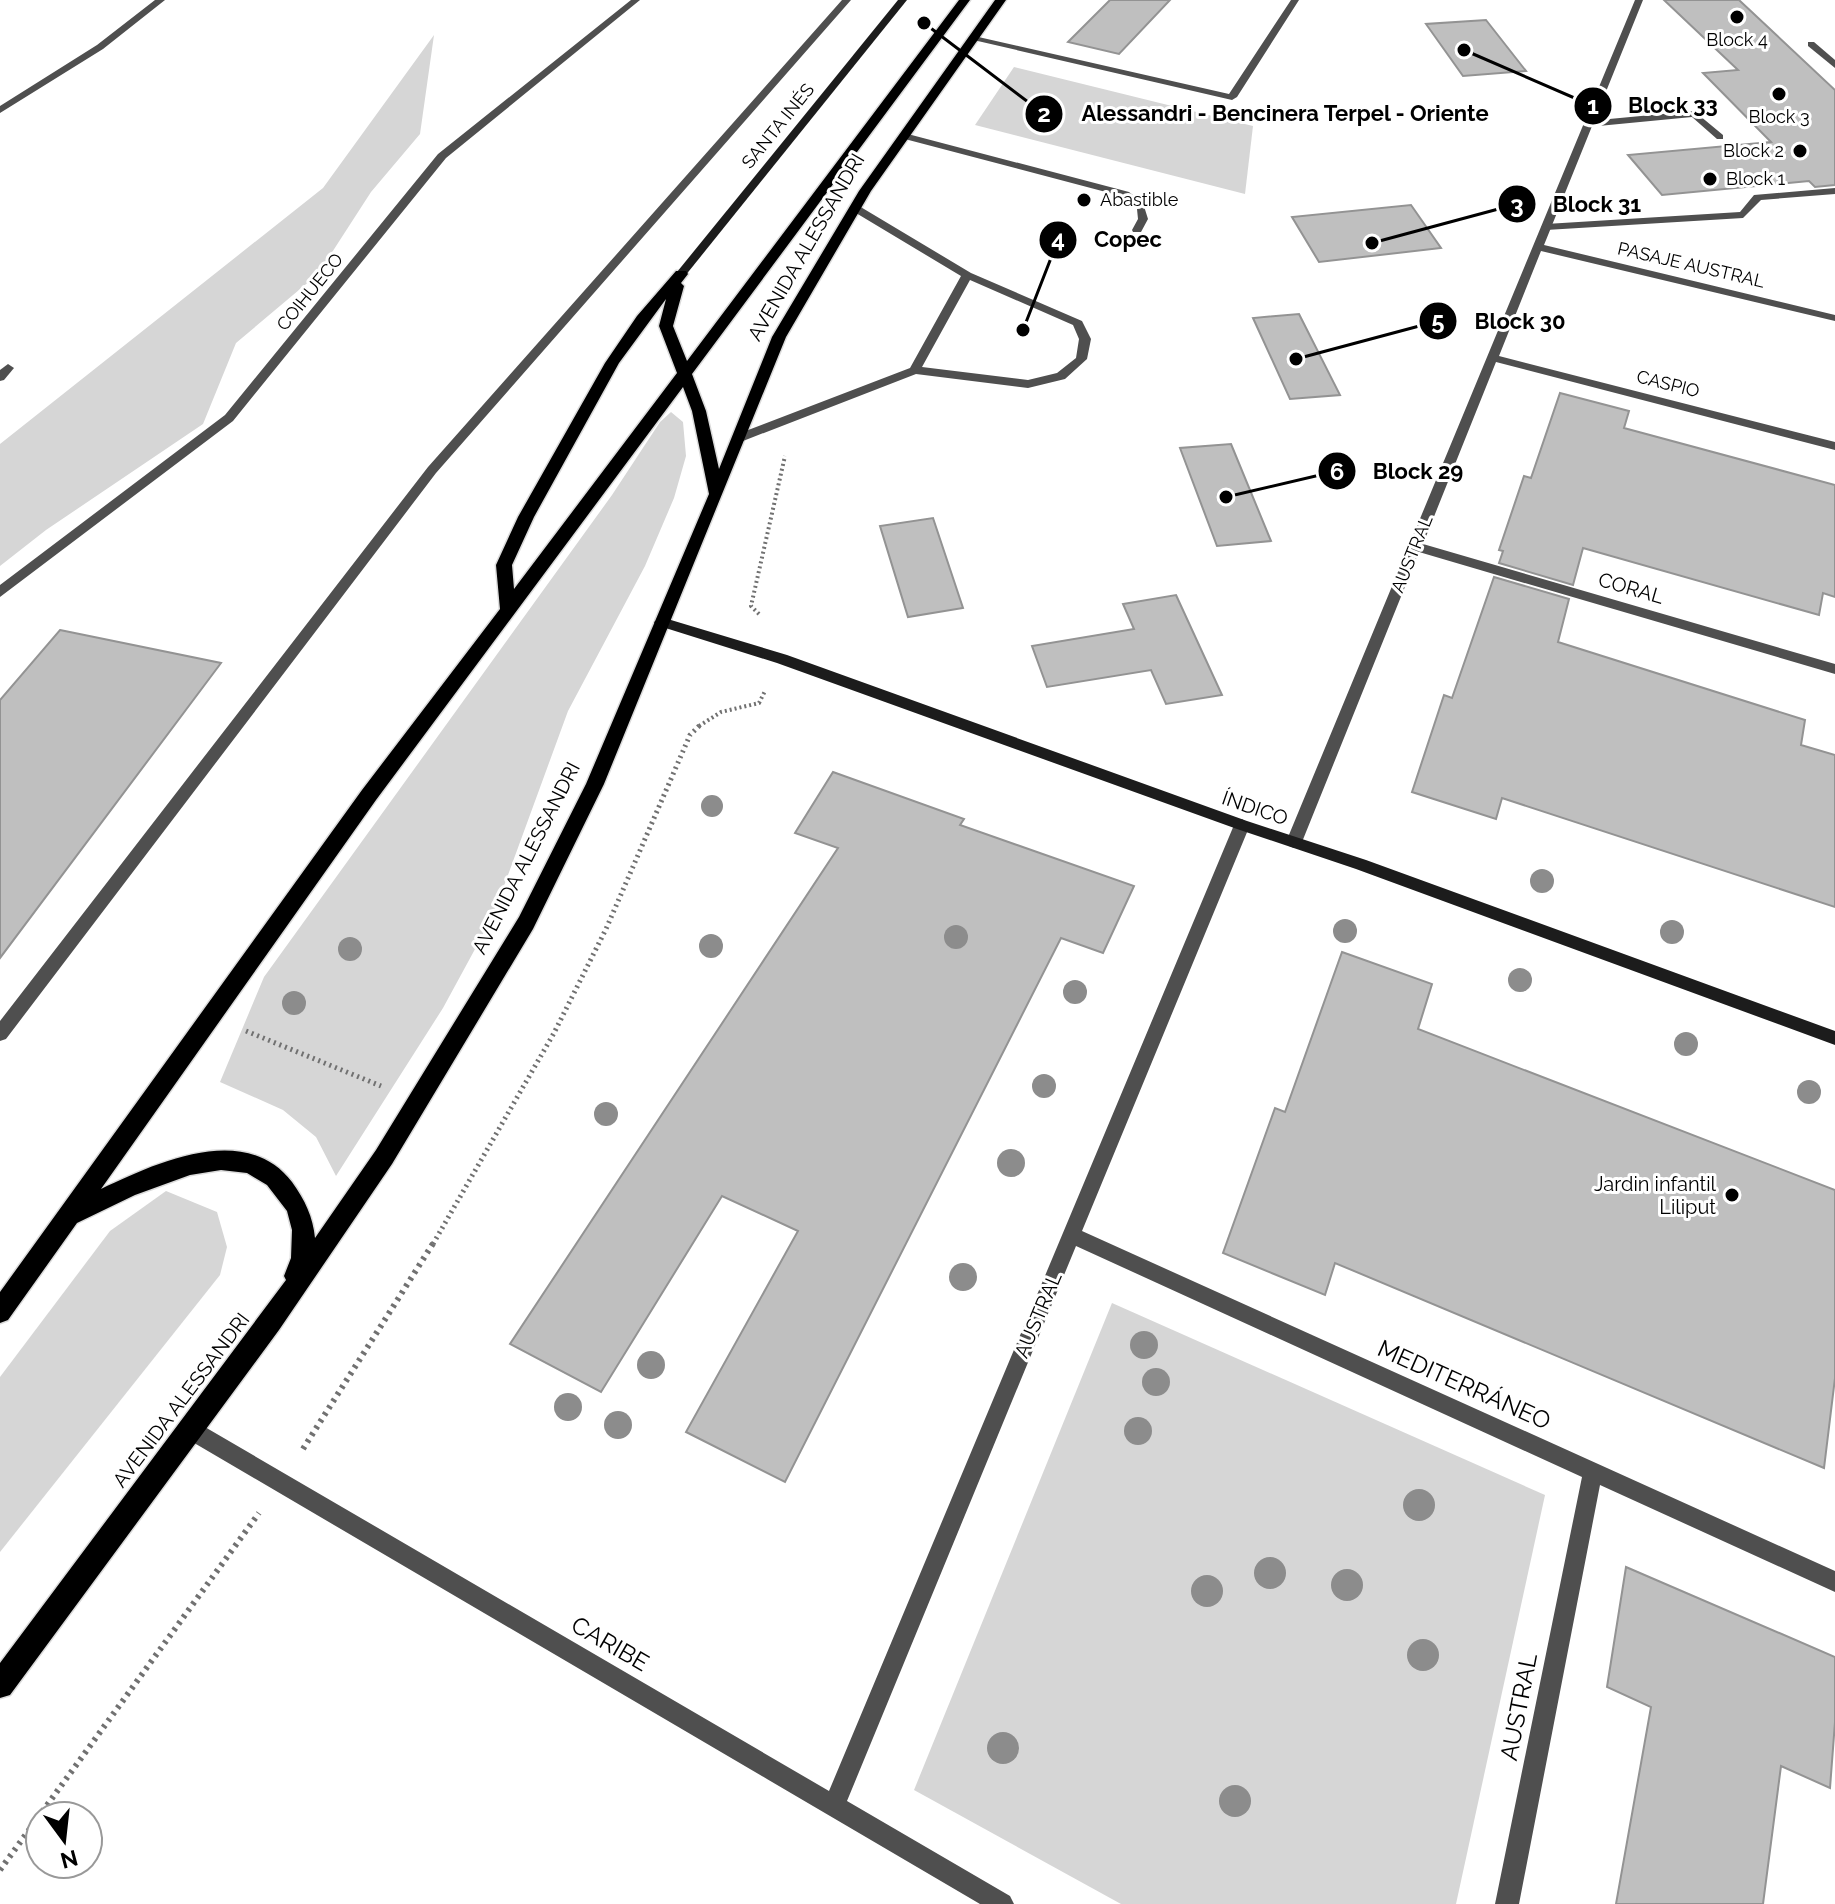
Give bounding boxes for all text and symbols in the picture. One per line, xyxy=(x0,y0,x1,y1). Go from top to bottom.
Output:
marker: Block 4 xyxy=(1728,8,1746,26)
place label: Block 4 xyxy=(1706,29,1768,50)
street label: SANTA INÉS xyxy=(736,78,818,172)
callout: Block 33 xyxy=(1573,83,1734,129)
marker: Block 3 xyxy=(1770,85,1788,103)
callout: Alessandri - Bencinera Terpel - Oriente xyxy=(1024,91,1505,137)
text: 1 xyxy=(1587,91,1599,120)
text: Block 33 xyxy=(1628,92,1718,118)
text: 2 xyxy=(1037,99,1051,128)
text: Alessandri - Bencinera Terpel - Oriente xyxy=(1081,100,1489,126)
place label: Block 3 xyxy=(1748,106,1810,127)
place label: Block 2 xyxy=(1723,140,1784,161)
marker: Block 2 xyxy=(1791,142,1809,160)
street label: AVENIDA ALESSANDRI xyxy=(743,149,869,345)
place label: Block 1 xyxy=(1726,168,1786,189)
marker: Block 1 xyxy=(1701,170,1719,188)
callout: Block 31 xyxy=(1497,181,1657,227)
place label: Abastible xyxy=(1100,189,1179,210)
text: 3 xyxy=(1510,190,1524,219)
marker: Abastible xyxy=(1075,191,1093,209)
text: Block 31 xyxy=(1553,191,1641,217)
callout: Copec xyxy=(1038,217,1178,263)
text: 4 xyxy=(1051,225,1065,254)
text: Copec xyxy=(1094,226,1162,252)
street label: PASAJE AUSTRAL xyxy=(1616,237,1767,292)
street label: COIHUECO xyxy=(272,249,347,335)
callout: Block 30 xyxy=(1418,298,1581,344)
text: 5 xyxy=(1431,306,1445,335)
text: Block 30 xyxy=(1474,308,1566,334)
street label: CASPIO xyxy=(1634,366,1702,401)
callout: Block 29 xyxy=(1317,448,1480,494)
text: 6 xyxy=(1330,457,1344,486)
text: Block 29 xyxy=(1373,458,1463,484)
street label: AUSTRAL xyxy=(1387,512,1437,596)
street label: CORAL xyxy=(1596,567,1667,609)
street label: AVENIDA ALESSANDRI xyxy=(467,758,585,958)
street label: ÍNDICO xyxy=(1219,786,1291,830)
place label: Jardin infantil Liliput xyxy=(1594,1172,1717,1219)
marker: Jardin infantil Liliput xyxy=(1723,1186,1741,1204)
street label: AUSTRAL xyxy=(1009,1268,1067,1361)
street label: AVENIDA ALESSANDRI xyxy=(108,1308,254,1492)
street label: MEDITERRÁNEO xyxy=(1373,1333,1555,1436)
street label: CARIBE xyxy=(566,1610,654,1677)
street label: AUSTRAL xyxy=(1494,1651,1543,1763)
north arrow xyxy=(24,1800,104,1880)
text: N xyxy=(58,1845,81,1874)

